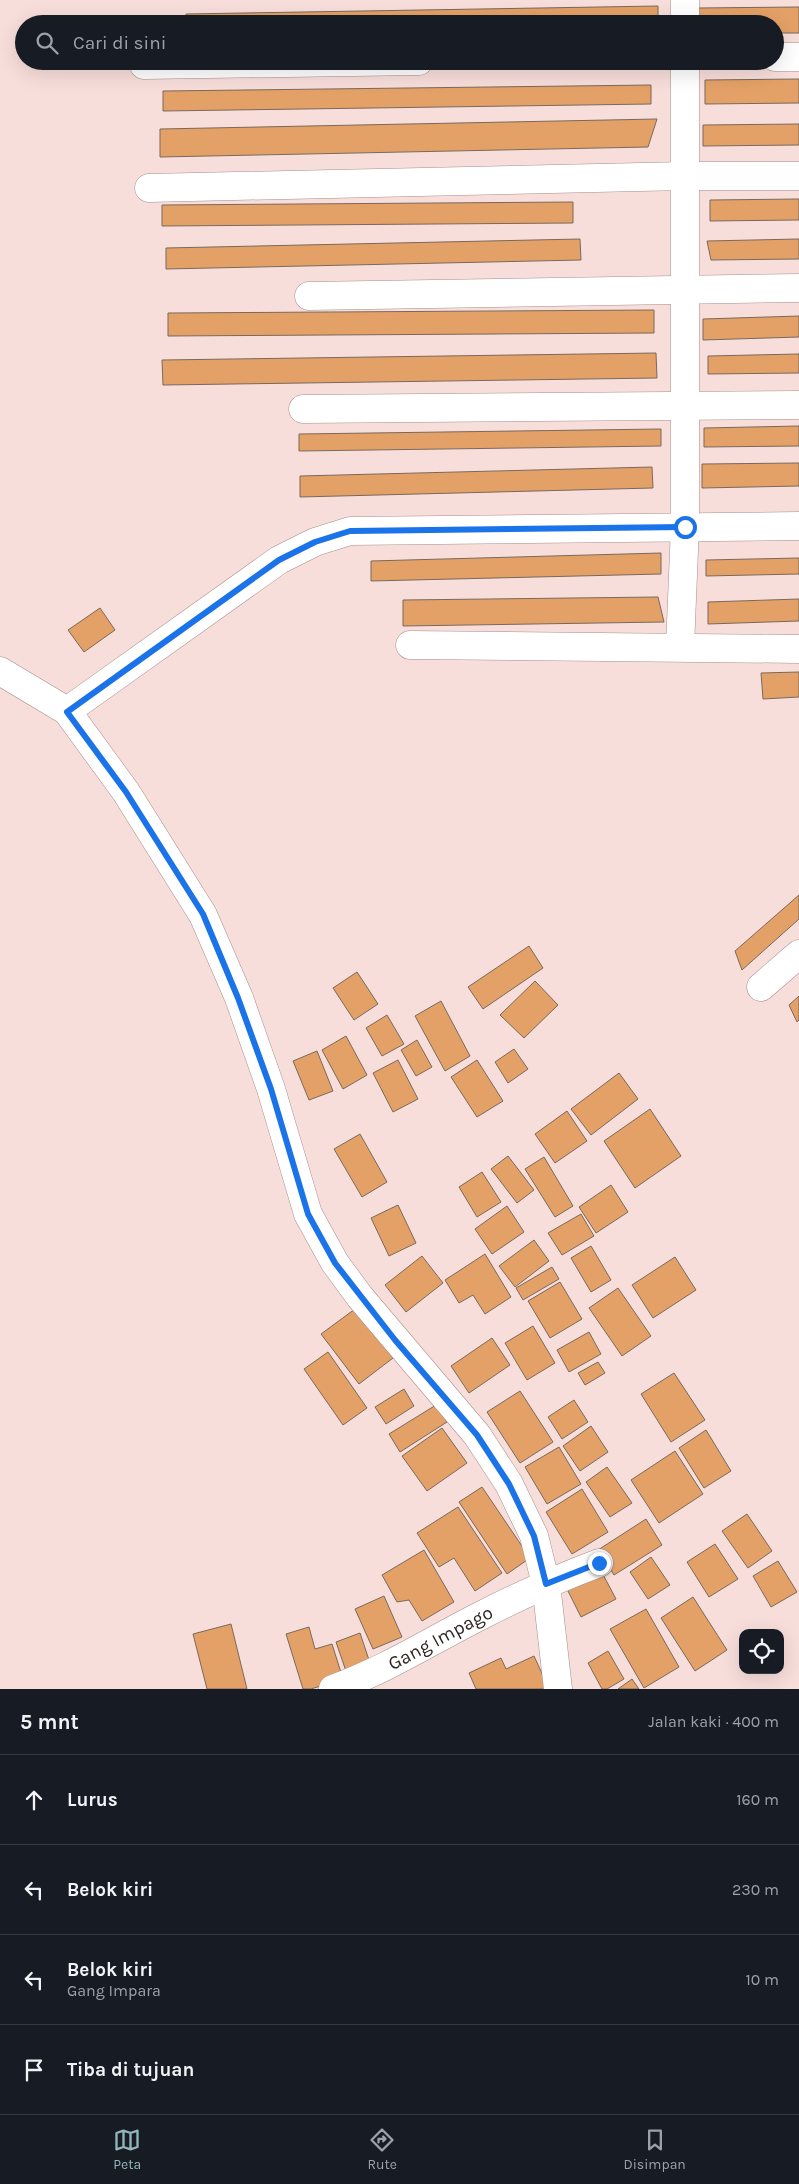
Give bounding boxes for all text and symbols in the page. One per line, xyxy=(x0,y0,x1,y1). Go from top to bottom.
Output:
search box xyxy=(15,15,784,70)
icon: search xyxy=(33,29,61,57)
text: Cari di sini xyxy=(73,32,166,54)
route start xyxy=(674,516,697,539)
route end xyxy=(588,1552,611,1575)
street label: Gang Impago xyxy=(385,1601,496,1675)
map controls xyxy=(739,1629,784,1674)
button: locate xyxy=(739,1629,784,1674)
text: 5 mnt xyxy=(20,1710,79,1734)
text: Jalan kaki · 400 m xyxy=(648,1712,779,1731)
icon: ahead xyxy=(20,1786,48,1814)
text: Lurus xyxy=(67,1789,118,1811)
text: 160 m xyxy=(736,1790,779,1809)
icon: left xyxy=(20,1876,48,1904)
text: Belok kiri xyxy=(67,1879,153,1901)
text: 230 m xyxy=(732,1880,779,1899)
text: Belok kiri xyxy=(67,1959,153,1981)
icon: left xyxy=(20,1966,48,1994)
text: 10 m xyxy=(745,1970,779,1989)
text: Gang Impara xyxy=(67,1981,161,2000)
icon: arrive xyxy=(20,2056,48,2084)
text: Tiba di tujuan xyxy=(67,2059,194,2081)
tab: Peta xyxy=(113,2126,141,2173)
tab: Rute xyxy=(368,2126,397,2173)
tab: Disimpan xyxy=(623,2126,686,2173)

